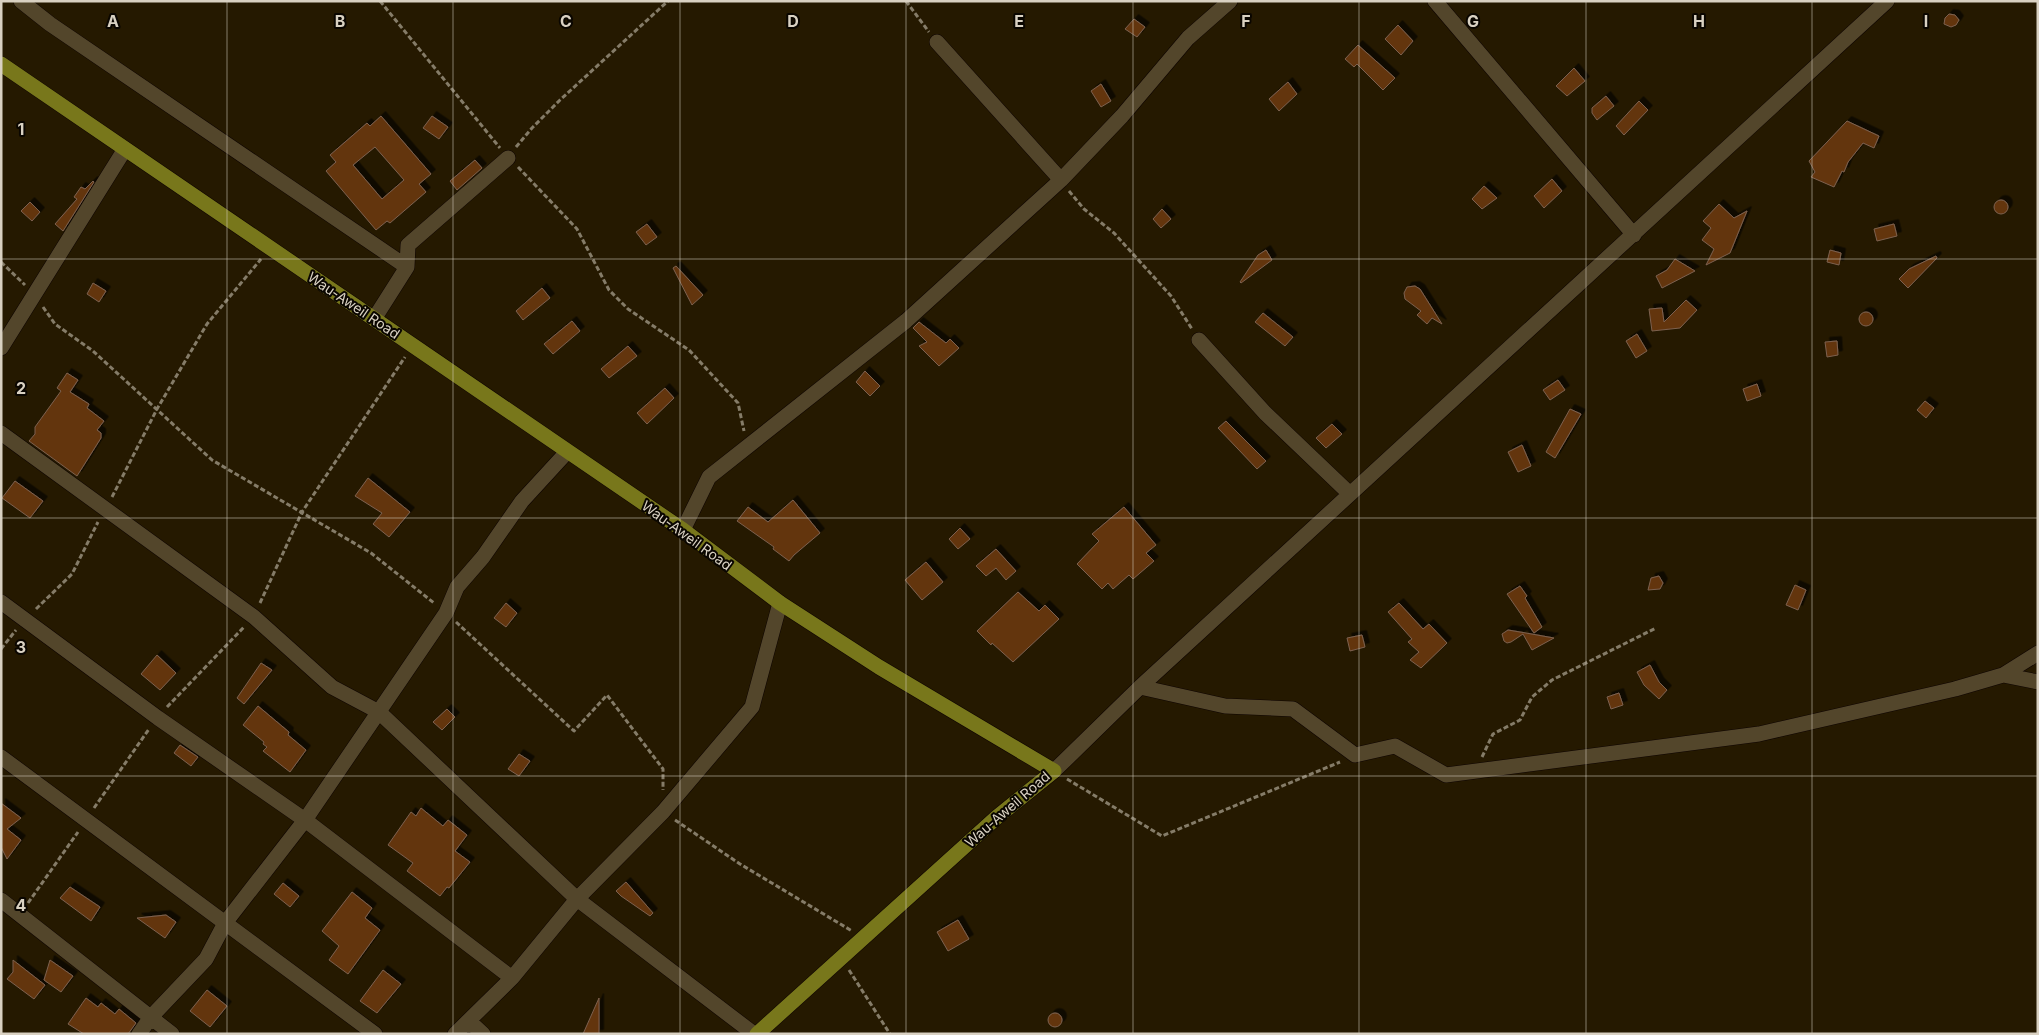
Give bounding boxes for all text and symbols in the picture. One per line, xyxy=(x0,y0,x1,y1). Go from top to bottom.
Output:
text: A xyxy=(107,11,119,31)
text: B xyxy=(335,11,345,31)
text: C xyxy=(560,11,572,31)
text: D xyxy=(787,11,799,31)
text: E xyxy=(1014,11,1024,31)
text: F xyxy=(1241,11,1251,31)
text: G xyxy=(1467,11,1479,31)
text: H xyxy=(1693,11,1705,31)
text: I xyxy=(1924,11,1928,31)
text: 1 xyxy=(18,119,24,139)
street label: Wau-Aweil Road xyxy=(305,268,403,342)
text: 2 xyxy=(16,378,26,398)
street label: Wau-Aweil Road xyxy=(639,497,735,573)
text: 3 xyxy=(16,637,26,657)
street label: Wau-Aweil Road xyxy=(961,767,1053,851)
text: 4 xyxy=(16,895,27,915)

